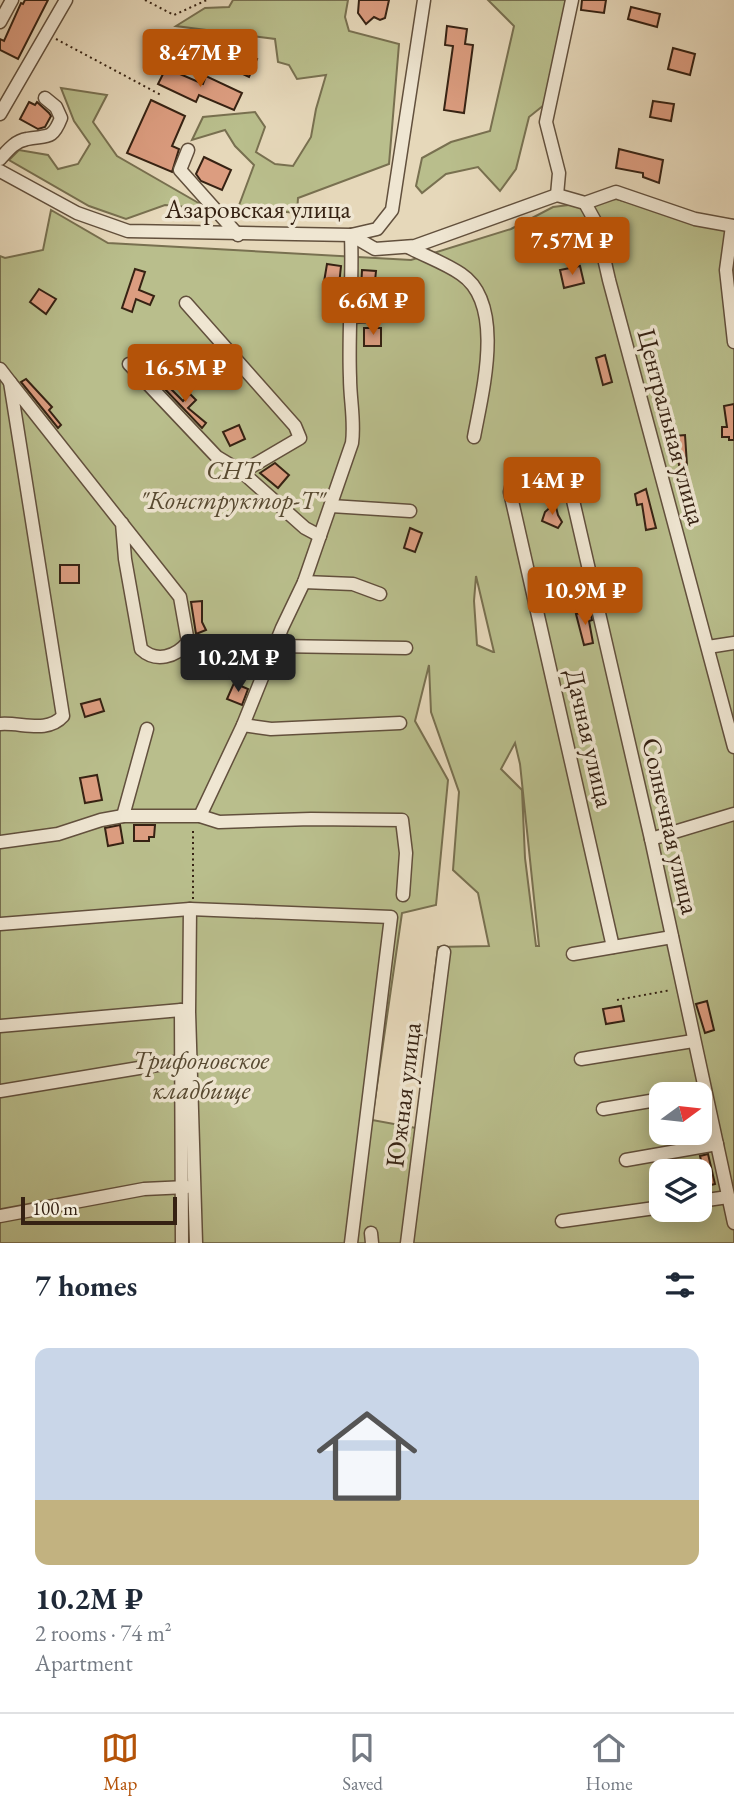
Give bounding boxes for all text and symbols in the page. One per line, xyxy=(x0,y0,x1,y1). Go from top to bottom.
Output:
pin: 8.47M ₽ xyxy=(135,29,265,89)
text: 8.47M ₽ xyxy=(159,37,241,67)
street label: Азаровская улица xyxy=(164,192,352,226)
pin: 7.57M ₽ xyxy=(507,218,637,277)
text: 7.57M ₽ xyxy=(531,225,613,255)
pin: 6.6M ₽ xyxy=(316,278,430,337)
text: 6.6M ₽ xyxy=(338,285,408,315)
street label: Центральная улица xyxy=(629,325,715,530)
pin: 16.5M ₽ xyxy=(120,344,250,404)
text: 16.5M ₽ xyxy=(144,352,226,382)
park label: СНТ "Конструктор-Т" xyxy=(139,453,327,517)
pin: 14M ₽ xyxy=(503,458,601,517)
text: 14M ₽ xyxy=(519,465,585,495)
pin: 10.9M ₽ xyxy=(520,568,650,627)
text: 10.9M ₽ xyxy=(544,575,626,605)
pin: 10.2M ₽ xyxy=(173,634,303,694)
text: 10.2M ₽ xyxy=(197,642,279,672)
street label: Дачная улица xyxy=(558,665,623,811)
street label: Солнечная улица xyxy=(634,734,708,918)
street label: Южная улица xyxy=(377,1020,429,1170)
park label: Трифоновское кладбище xyxy=(133,1043,270,1107)
north arrow xyxy=(649,1082,712,1144)
map controls xyxy=(649,1082,712,1222)
button: layers xyxy=(649,1159,712,1222)
scale bar xyxy=(21,1194,177,1226)
text: 100 m xyxy=(32,1196,78,1221)
text: 7 homes xyxy=(35,1266,137,1305)
icon: filters xyxy=(661,1266,699,1304)
icon: home xyxy=(304,1393,430,1519)
text: 10.2M ₽ xyxy=(35,1579,143,1618)
text: 2 rooms · 74 m² xyxy=(35,1618,172,1648)
text: Apartment xyxy=(35,1648,133,1678)
tab: Map xyxy=(101,1729,139,1796)
tab: Saved xyxy=(342,1729,383,1796)
tab: Home xyxy=(586,1729,633,1796)

